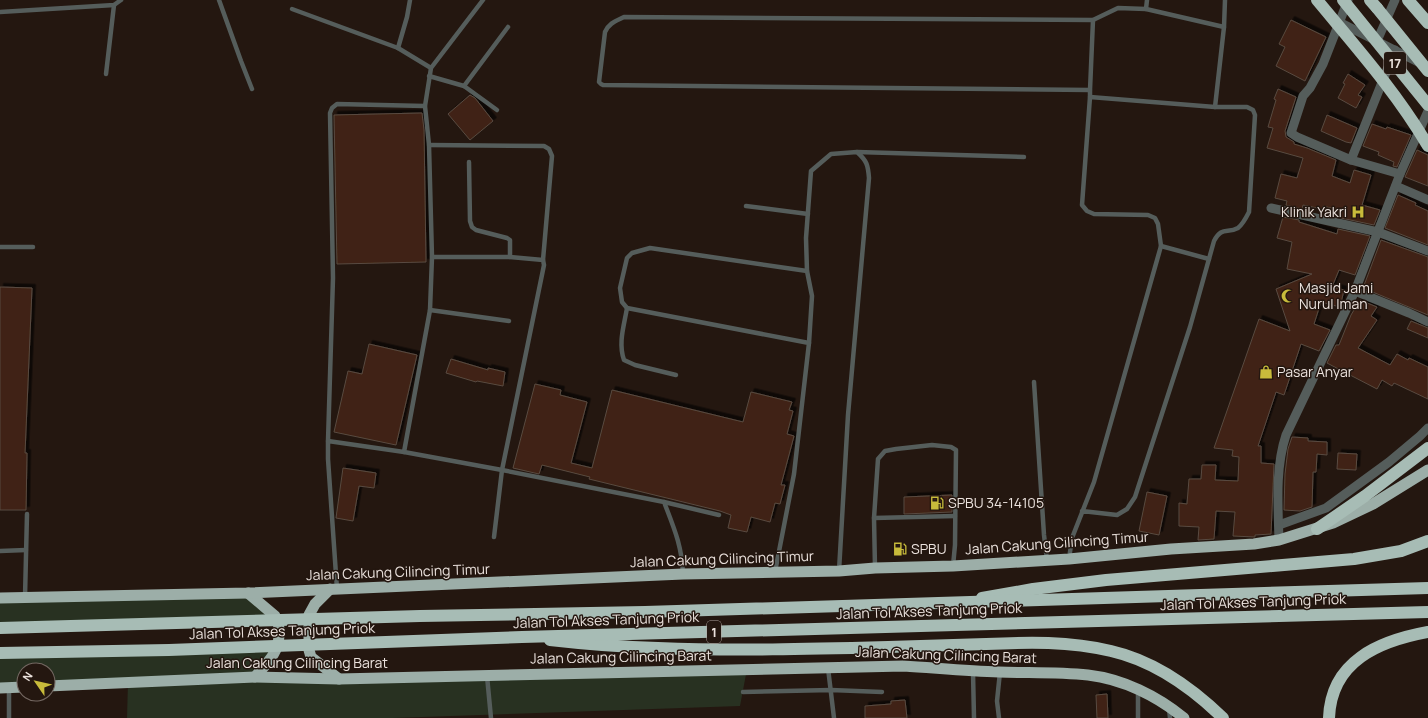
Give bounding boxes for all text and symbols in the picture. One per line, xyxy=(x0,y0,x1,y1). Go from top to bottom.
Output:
road number: 17 xyxy=(1384,52,1406,74)
place label: Klinik Yakri xyxy=(1281,202,1347,221)
hospital icon: Klinik Yakri xyxy=(1350,204,1366,220)
place label: Masjid Jami Nurul Iman xyxy=(1299,278,1373,313)
mosque icon: Masjid Jami Nurul Iman xyxy=(1280,288,1296,304)
place label: Pasar Anyar xyxy=(1277,362,1353,381)
shop icon: Pasar Anyar xyxy=(1258,364,1274,380)
place label: SPBU 34-14105 xyxy=(948,493,1044,512)
fuel station icon: SPBU 34-14105 xyxy=(929,495,945,511)
street label: Jalan Cakung Cilincing Timur xyxy=(965,527,1149,558)
place label: SPBU xyxy=(911,539,947,558)
fuel station icon: SPBU xyxy=(892,541,908,557)
street label: Jalan Cakung Cilincing Timur xyxy=(630,546,814,571)
street label: Jalan Cakung Cilincing Timur xyxy=(306,559,490,584)
street label: Jalan Tol Akses Tanjung Priok xyxy=(1160,589,1347,614)
street label: Jalan Tol Akses Tanjung Priok xyxy=(836,598,1023,623)
street label: Jalan Tol Akses Tanjung Priok xyxy=(513,607,700,632)
street label: Jalan Tol Akses Tanjung Priok xyxy=(189,618,376,643)
road number: 1 xyxy=(707,621,721,643)
street label: Jalan Cakung Cilincing Barat xyxy=(855,642,1038,667)
street label: Jalan Cakung Cilincing Barat xyxy=(530,645,712,668)
street label: Jalan Cakung Cilincing Barat xyxy=(206,653,388,672)
north arrow xyxy=(16,662,56,702)
text: N xyxy=(19,669,36,684)

